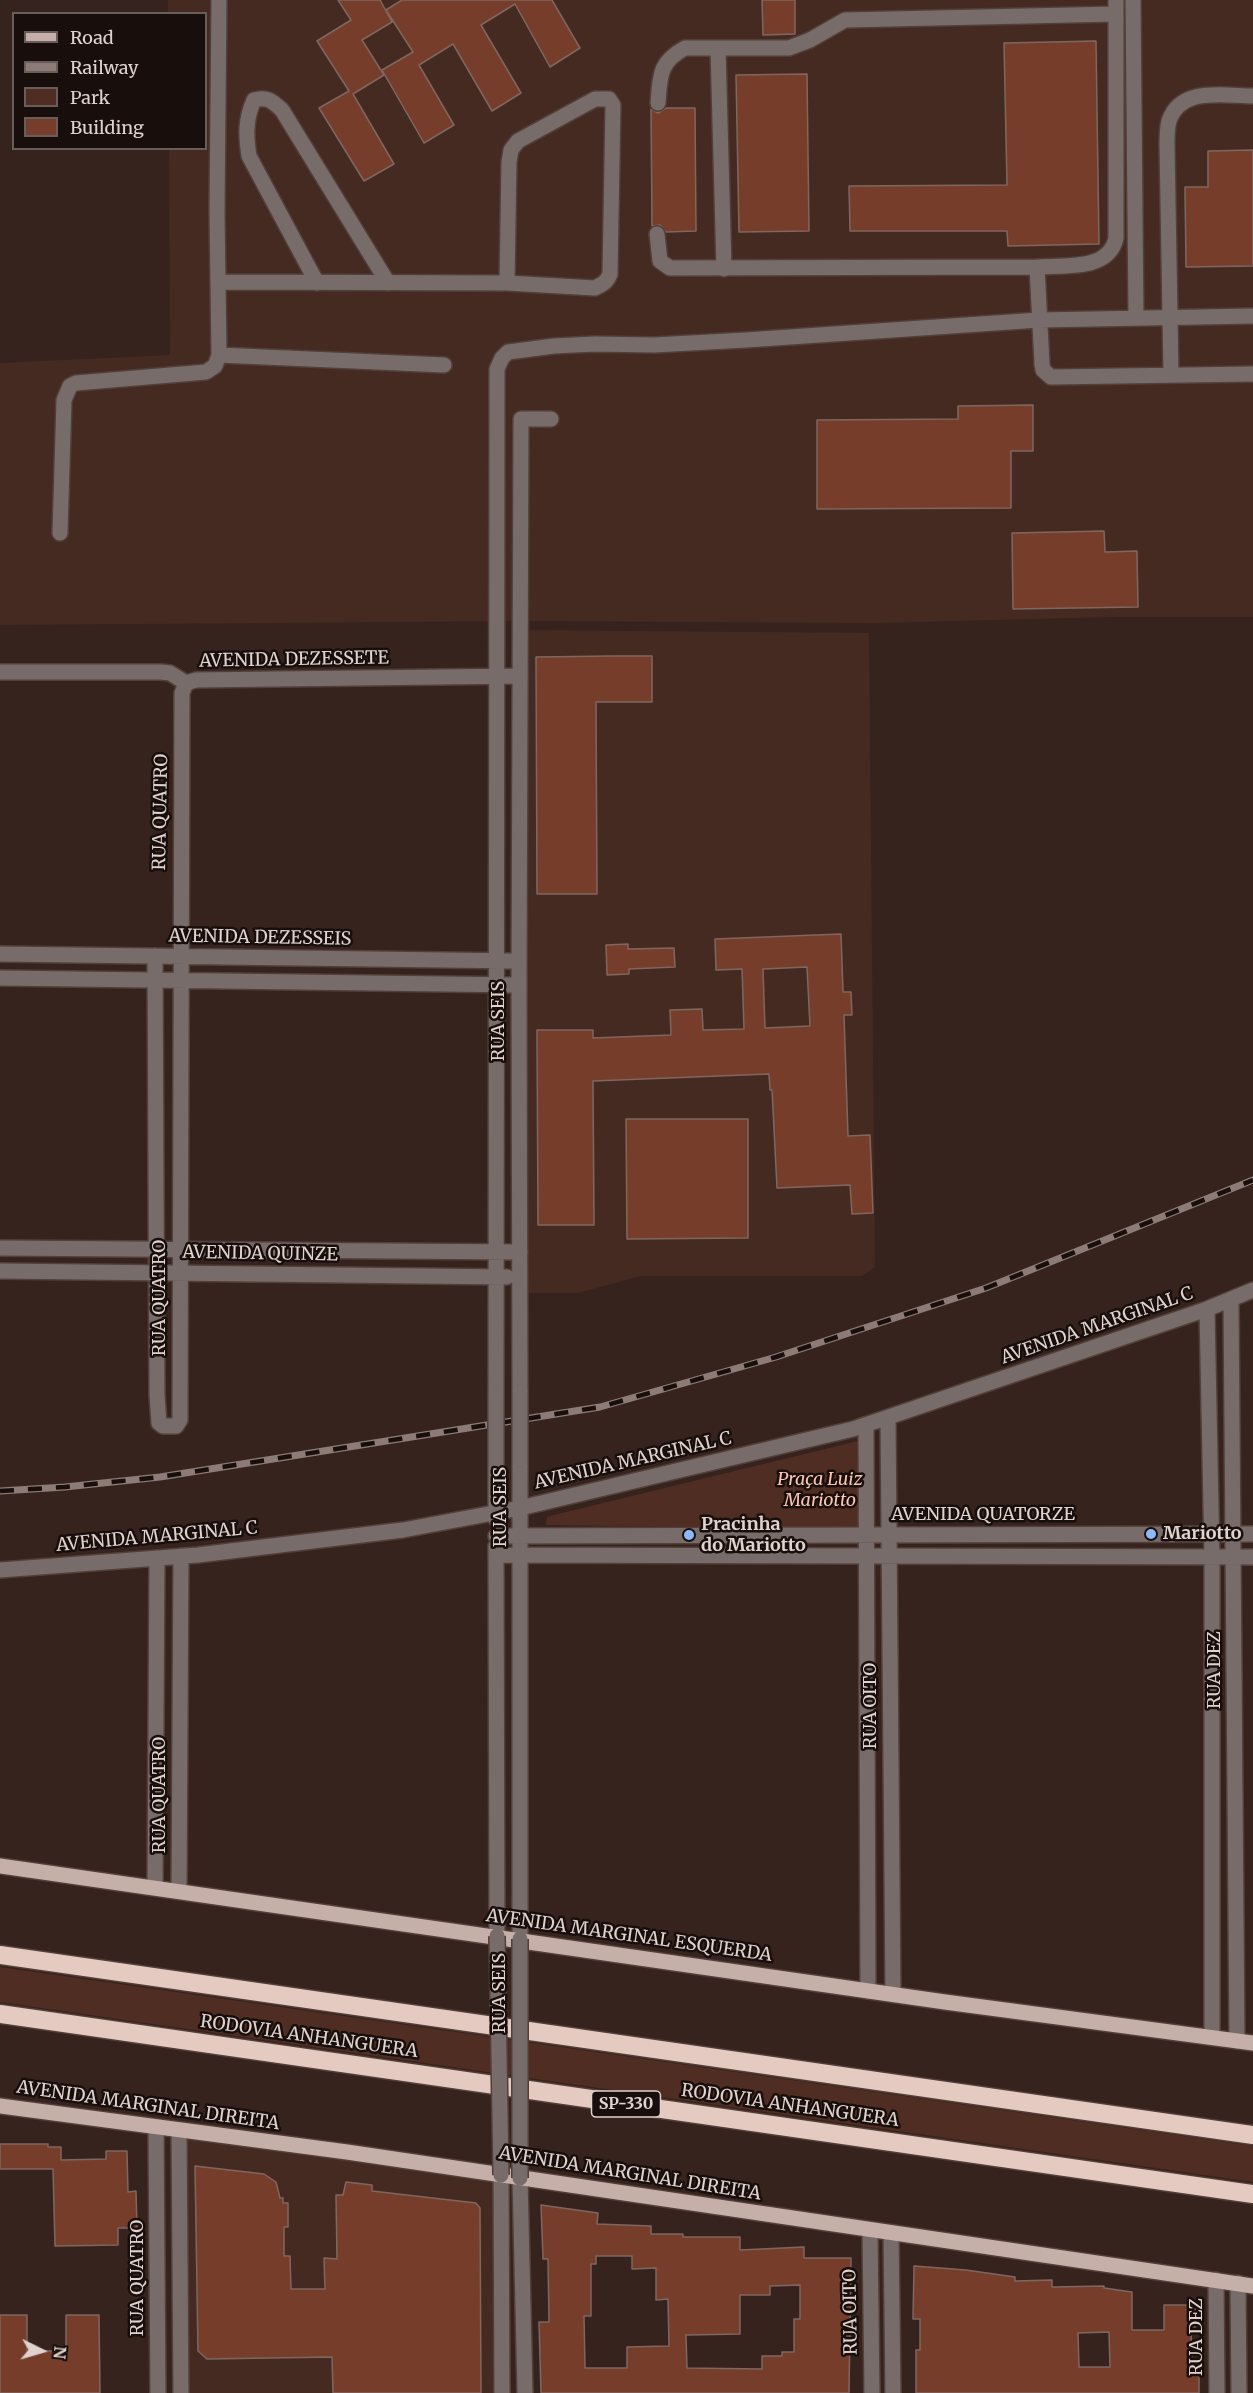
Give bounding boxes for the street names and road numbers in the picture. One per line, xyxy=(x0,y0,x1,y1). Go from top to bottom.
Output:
street label: AVENIDA DEZESSETE xyxy=(199,648,389,672)
street label: RUA QUATRO xyxy=(149,753,173,871)
street label: AVENIDA DEZESSEIS xyxy=(168,926,352,950)
street label: RUA SEIS xyxy=(488,981,510,1061)
street label: RUA QUATRO xyxy=(149,1240,171,1356)
street label: AVENIDA QUINZE xyxy=(182,1242,338,1266)
street label: AVENIDA MARGINAL C xyxy=(998,1283,1196,1369)
street label: AVENIDA MARGINAL C xyxy=(532,1428,734,1494)
street label: RUA SEIS xyxy=(490,1467,512,1547)
street label: AVENIDA QUATORZE xyxy=(891,1504,1075,1526)
street label: AVENIDA MARGINAL C xyxy=(55,1517,259,1557)
street label: RUA DEZ xyxy=(1204,1631,1226,1709)
street label: RUA OITO xyxy=(860,1663,882,1749)
street label: RUA QUATRO xyxy=(149,1737,171,1853)
street label: AVENIDA MARGINAL ESQUERDA xyxy=(485,1905,773,1967)
street label: RUA SEIS xyxy=(489,1953,511,2033)
street label: RODOVIA ANHANGUERA xyxy=(199,2011,419,2063)
street label: AVENIDA MARGINAL DIREITA xyxy=(15,2077,281,2135)
street label: RODOVIA ANHANGUERA xyxy=(680,2080,900,2132)
road number: SP-330 xyxy=(592,2091,660,2117)
street label: AVENIDA MARGINAL DIREITA xyxy=(497,2143,763,2205)
street label: RUA QUATRO xyxy=(127,2220,149,2336)
street label: RUA OITO xyxy=(839,2269,863,2355)
street label: RUA DEZ xyxy=(1186,2298,1208,2376)

